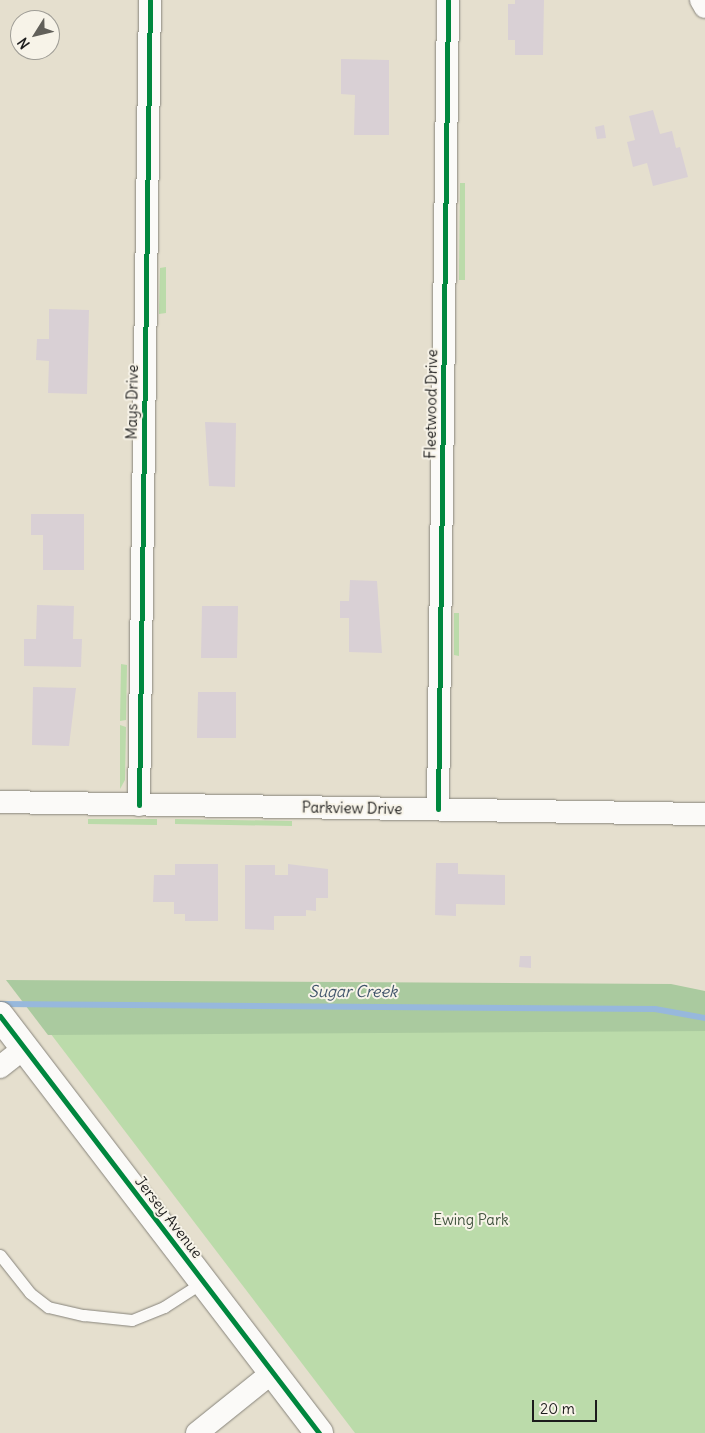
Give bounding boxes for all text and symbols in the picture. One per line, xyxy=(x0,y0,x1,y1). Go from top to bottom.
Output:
north arrow xyxy=(10,10,60,60)
text: N xyxy=(14,34,34,52)
street label: Fleetwood Drive xyxy=(421,349,441,459)
street label: Mays Drive xyxy=(122,364,142,440)
street label: Parkview Drive xyxy=(302,798,402,818)
water label: Sugar Creek xyxy=(309,981,397,1001)
street label: Jersey Avenue xyxy=(131,1172,207,1262)
park label: Ewing Park xyxy=(433,1211,509,1229)
scale bar xyxy=(535,1390,600,1422)
text: 20 m xyxy=(540,1399,575,1418)

